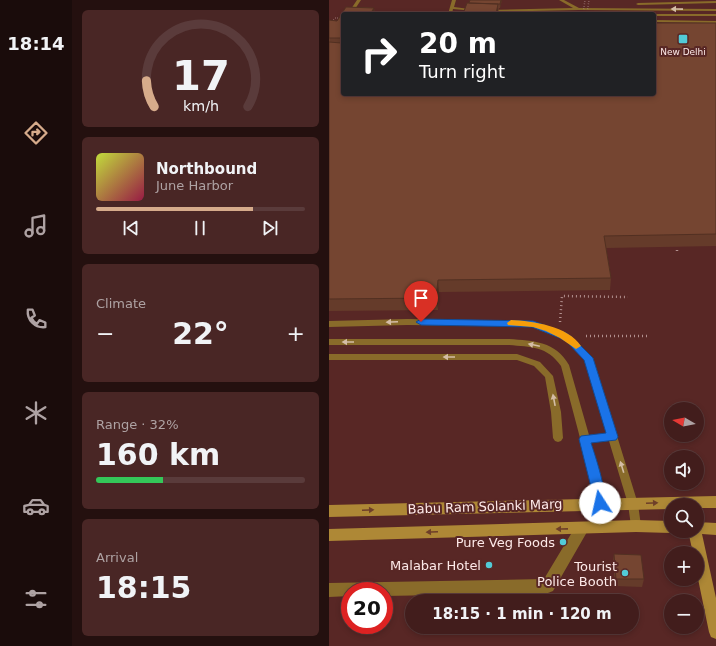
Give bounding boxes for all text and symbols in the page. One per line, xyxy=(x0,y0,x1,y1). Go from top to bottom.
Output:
one-way arrow xyxy=(670,6,683,12)
text: 20 m xyxy=(419,27,497,60)
icon: right xyxy=(353,28,405,80)
text: 18:14 xyxy=(7,33,65,54)
marker: New Delhi xyxy=(677,33,689,45)
place label: New Delhi xyxy=(660,47,706,57)
text: 17 xyxy=(172,50,229,99)
text: Turn right xyxy=(419,61,505,82)
text: km/h xyxy=(182,97,219,113)
icon: directions xyxy=(22,119,50,147)
text: Northbound xyxy=(156,160,257,178)
text: June Harbor xyxy=(156,178,233,193)
icon: music xyxy=(22,212,50,240)
icon: previous xyxy=(120,217,142,239)
icon: pause xyxy=(189,217,211,239)
icon: next xyxy=(259,217,281,239)
pin xyxy=(404,281,438,322)
icon: arrive xyxy=(410,287,432,309)
text: Climate xyxy=(96,296,146,311)
icon: phone xyxy=(22,305,50,333)
text: 22° xyxy=(172,316,229,351)
one-way arrow xyxy=(386,319,398,326)
text: − xyxy=(96,321,114,346)
text: + xyxy=(287,321,305,346)
one-way arrow xyxy=(341,339,354,345)
one-way arrow xyxy=(528,341,540,347)
one-way arrow xyxy=(442,354,455,360)
one-way arrow xyxy=(550,394,556,406)
icon: climate xyxy=(22,399,50,427)
north arrow xyxy=(664,402,704,442)
map controls xyxy=(664,402,704,634)
text: Range · 32% xyxy=(96,417,179,432)
text: 160 km xyxy=(96,437,220,472)
button: sound xyxy=(664,450,704,490)
one-way arrow xyxy=(619,461,625,473)
position arrow xyxy=(579,482,621,524)
icon: car xyxy=(22,492,50,520)
street label: Babu Ram Solanki Marg xyxy=(407,496,563,517)
button: search xyxy=(664,498,704,538)
one-way arrow xyxy=(646,500,658,507)
one-way arrow xyxy=(362,507,375,513)
one-way arrow xyxy=(555,526,568,532)
one-way arrow xyxy=(425,529,438,535)
place label: Pure Veg Foods xyxy=(456,535,555,550)
marker: Pure Veg Foods xyxy=(558,537,568,547)
button: + xyxy=(664,546,704,586)
text: Arrival xyxy=(96,550,138,565)
place label: Malabar Hotel xyxy=(390,558,481,573)
place label: Tourist Police Booth xyxy=(537,559,617,589)
marker: Malabar Hotel xyxy=(484,560,494,570)
marker: Tourist Police Booth xyxy=(620,568,630,578)
text: 18:15 xyxy=(96,570,192,605)
speed limit sign: 20 xyxy=(341,582,393,634)
icon: filters xyxy=(22,585,50,613)
button: − xyxy=(664,594,704,634)
text: 18:15 · 1 min · 120 m xyxy=(432,605,612,623)

